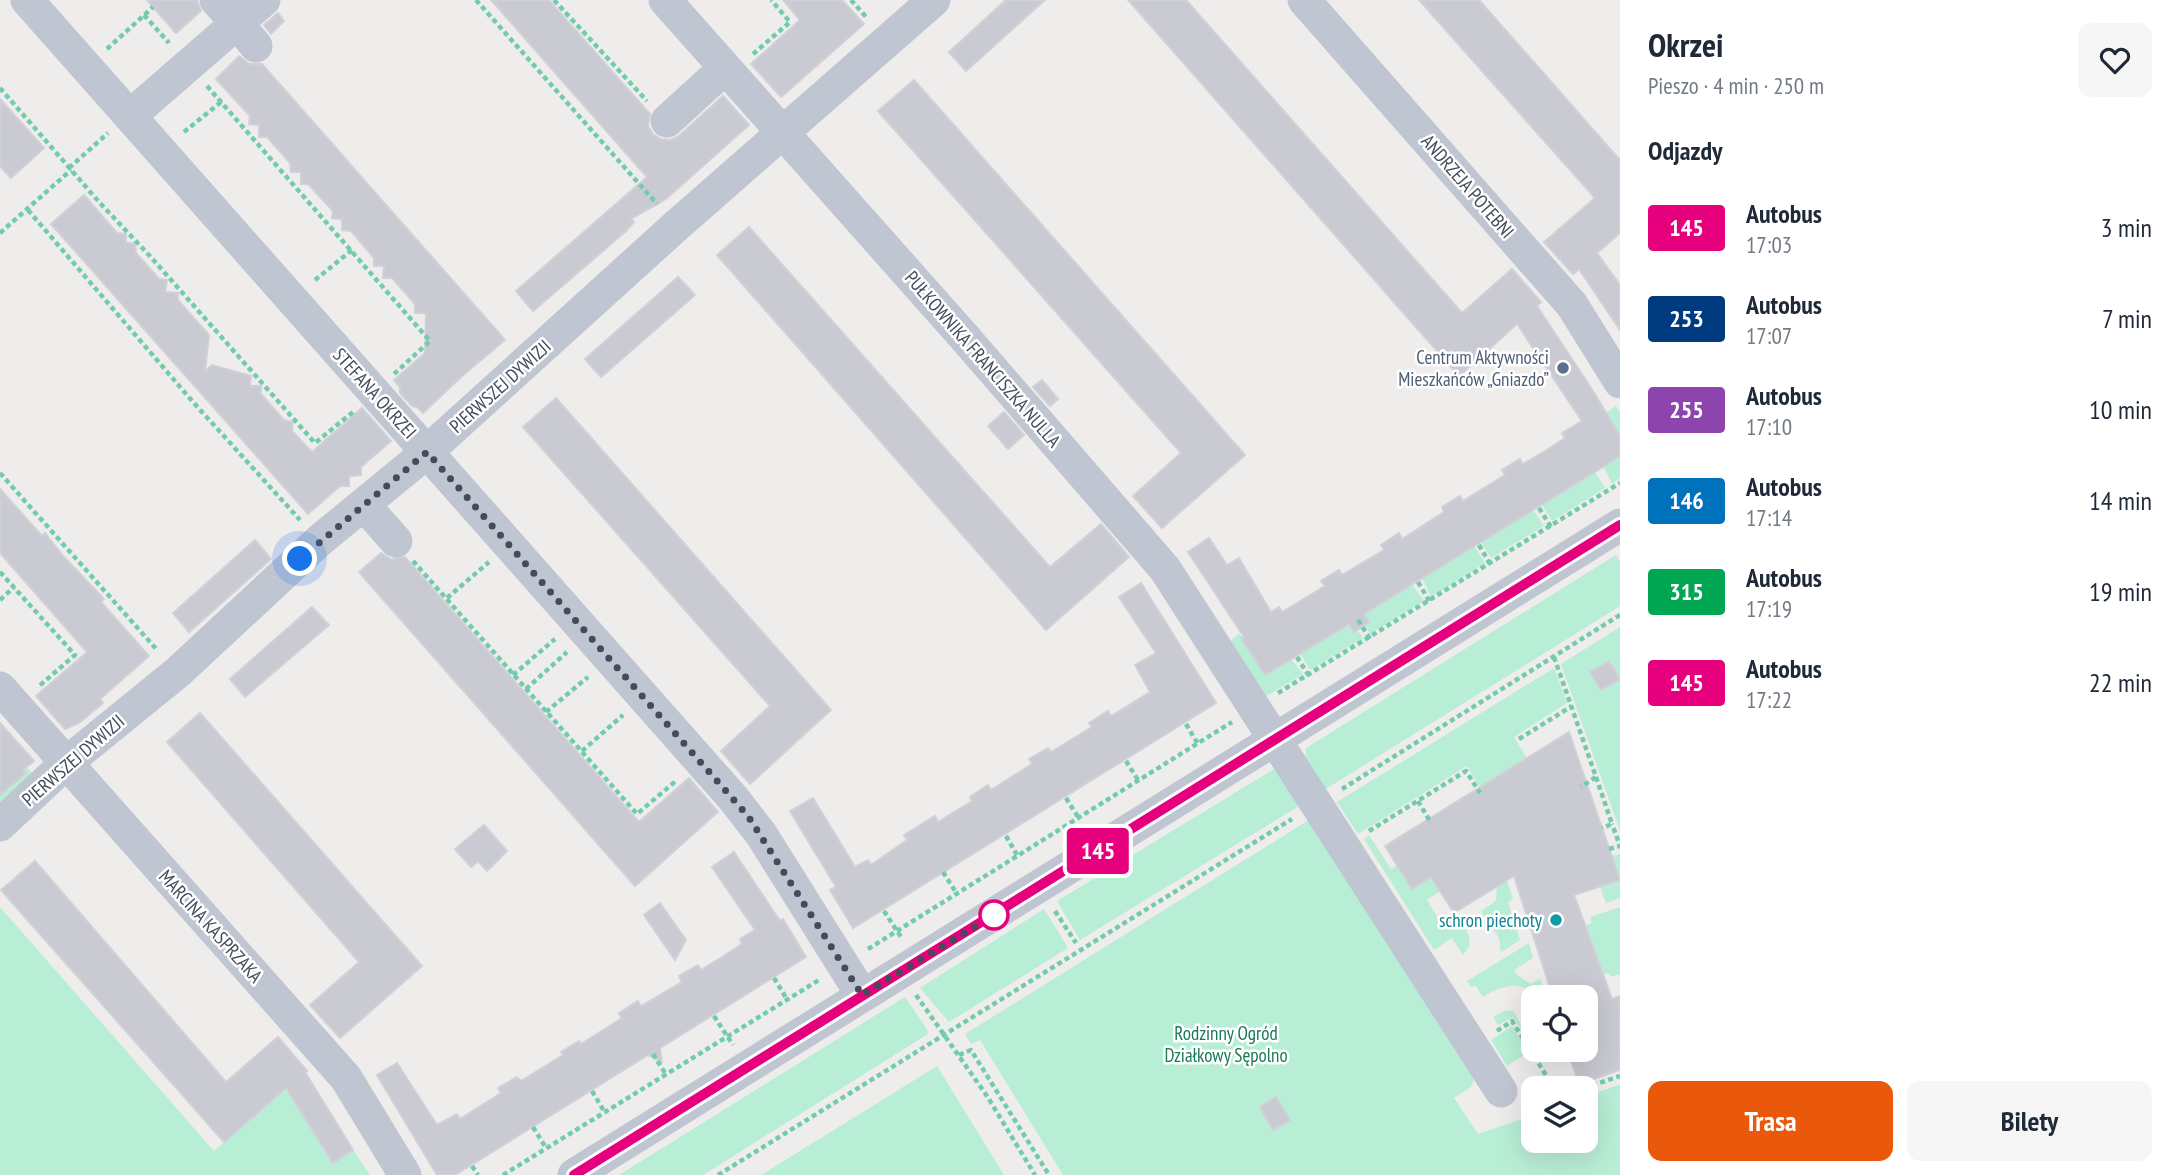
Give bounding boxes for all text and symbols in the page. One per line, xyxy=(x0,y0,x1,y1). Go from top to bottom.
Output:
text: Okrzei xyxy=(1648,23,1723,66)
button: heart xyxy=(2078,23,2152,97)
text: Pieszo · 4 min · 250 m xyxy=(1648,71,1824,100)
street label: ANDRZEJA POTEBNI xyxy=(1416,129,1520,243)
text: Odjazdy xyxy=(1648,134,1722,167)
text: Autobus xyxy=(1746,197,1822,230)
text: 3 min xyxy=(2101,211,2152,244)
text: 145 xyxy=(1669,212,1704,243)
text: 17:03 xyxy=(1746,230,1792,259)
street label: PUŁKOWNIKA FRANCISZKA NULLA xyxy=(900,266,1066,452)
text: Autobus xyxy=(1746,288,1822,321)
text: 7 min xyxy=(2102,302,2152,335)
text: 253 xyxy=(1669,303,1704,334)
text: 17:07 xyxy=(1746,321,1792,350)
street label: PIERWSZEJ DYWIZJI xyxy=(444,334,556,438)
street label: STEFANA OKRZEI xyxy=(328,343,422,443)
place label: Centrum Aktywności Mieszkańców „Gniazdo” xyxy=(1398,345,1549,391)
marker: Centrum Aktywności Mieszkańców „Gniazdo” xyxy=(1555,360,1571,376)
text: Autobus xyxy=(1746,379,1822,412)
text: 10 min xyxy=(2089,393,2152,426)
text: 255 xyxy=(1669,394,1704,425)
text: 17:10 xyxy=(1746,412,1792,441)
text: Autobus xyxy=(1746,470,1822,503)
text: 14 min xyxy=(2089,484,2152,517)
text: 146 xyxy=(1669,485,1704,516)
text: 17:14 xyxy=(1746,503,1792,532)
your location xyxy=(282,541,317,576)
text: Autobus xyxy=(1746,561,1822,594)
text: 19 min xyxy=(2089,575,2152,608)
text: 315 xyxy=(1669,576,1704,607)
text: 17:19 xyxy=(1746,594,1792,623)
text: Autobus xyxy=(1746,652,1822,685)
text: 22 min xyxy=(2089,666,2152,699)
text: 145 xyxy=(1669,667,1704,698)
text: 17:22 xyxy=(1746,685,1792,714)
street label: PIERWSZEJ DYWIZJI xyxy=(17,709,129,811)
line badge: 145 xyxy=(1058,828,1138,874)
text: 145 xyxy=(1081,835,1115,866)
street label: MARCINA KASPRZAKA xyxy=(154,865,268,987)
unlabelled marker xyxy=(979,900,1009,930)
place label: schron piechoty xyxy=(1439,908,1543,932)
marker: schron piechoty xyxy=(1548,912,1564,928)
map controls xyxy=(1521,985,1598,1153)
button: locate xyxy=(1521,985,1598,1062)
park label: Rodzinny Ogród Działkowy Sępolno xyxy=(1164,1021,1288,1067)
button: layers xyxy=(1521,1076,1598,1153)
button: Trasa xyxy=(1648,1081,1893,1161)
button: Bilety xyxy=(1907,1081,2152,1161)

